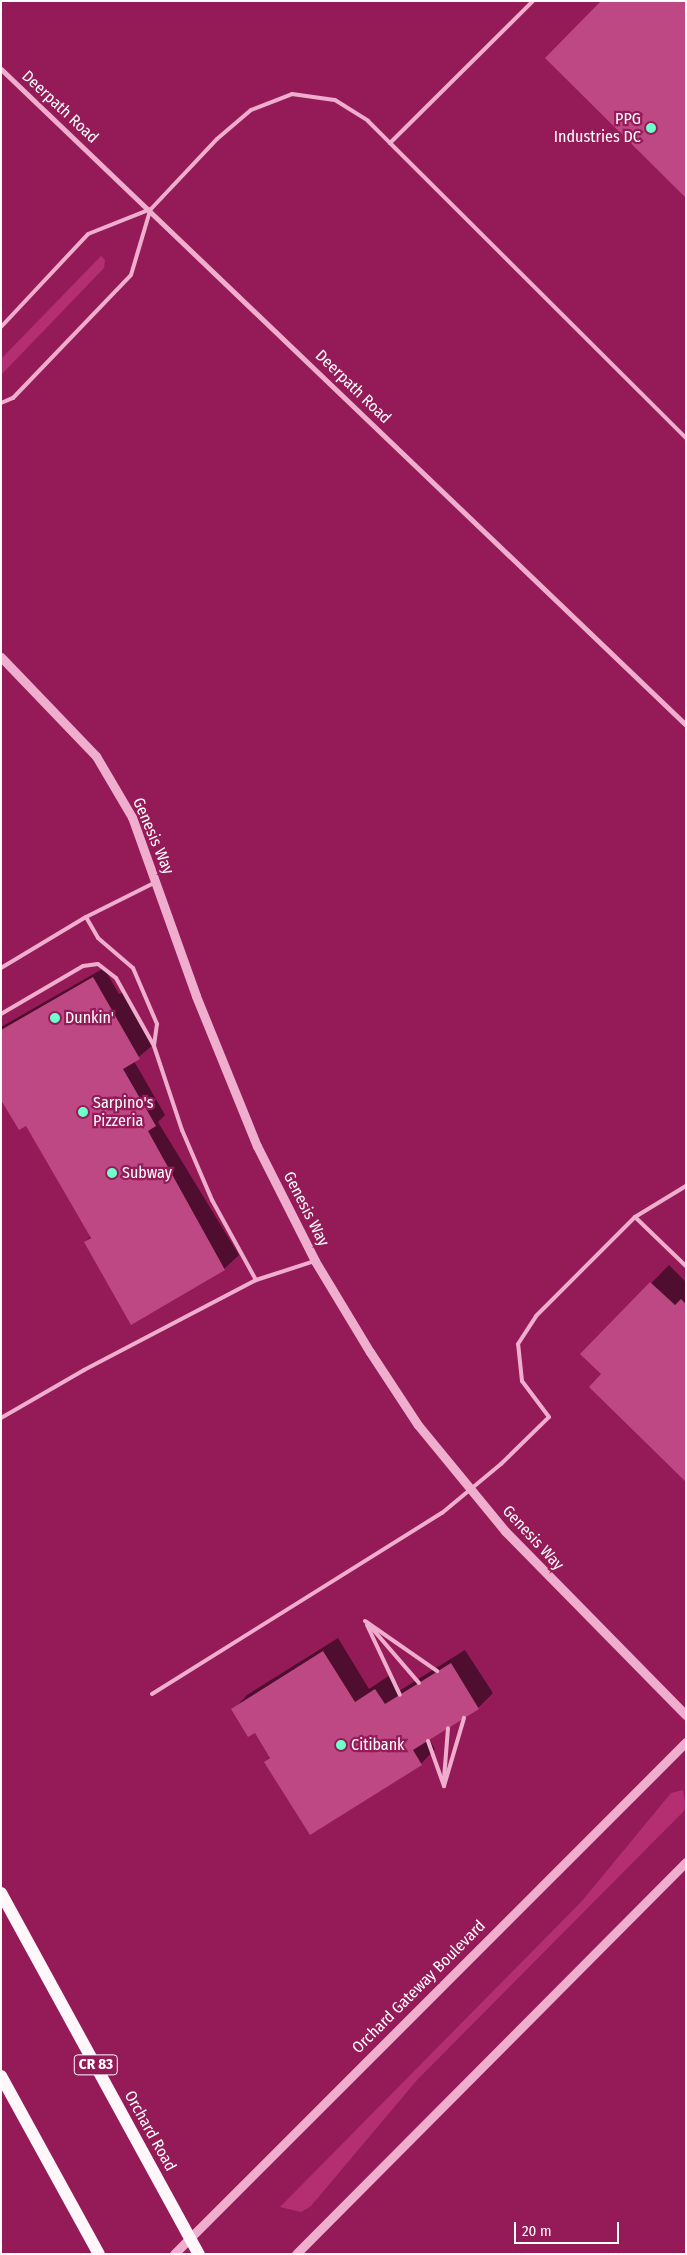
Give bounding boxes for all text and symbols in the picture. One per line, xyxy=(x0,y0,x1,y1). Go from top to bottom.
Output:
street label: Deerpath Road xyxy=(18,67,102,147)
place label: PPG Industries DC xyxy=(554,109,641,147)
marker: PPG Industries DC xyxy=(645,122,657,134)
street label: Deerpath Road xyxy=(311,346,395,428)
street label: Genesis Way xyxy=(128,795,178,877)
place label: Dunkin' xyxy=(65,1008,114,1028)
marker: Dunkin' xyxy=(49,1012,61,1024)
place label: Sarpino's Pizzeria xyxy=(93,1093,153,1131)
marker: Sarpino's Pizzeria xyxy=(77,1106,89,1118)
place label: Subway xyxy=(122,1163,172,1183)
marker: Subway xyxy=(106,1167,118,1179)
street label: Genesis Way xyxy=(279,1169,333,1249)
street label: Genesis Way xyxy=(498,1502,568,1574)
place label: Citibank xyxy=(351,1735,405,1755)
marker: Citibank xyxy=(335,1739,347,1751)
street label: Orchard Gateway Boulevard xyxy=(348,1916,490,2058)
road number: CR 83 xyxy=(74,2052,118,2078)
street label: Orchard Road xyxy=(120,2087,180,2175)
scale bar xyxy=(517,2212,622,2244)
text: 20 m xyxy=(522,2222,552,2240)

